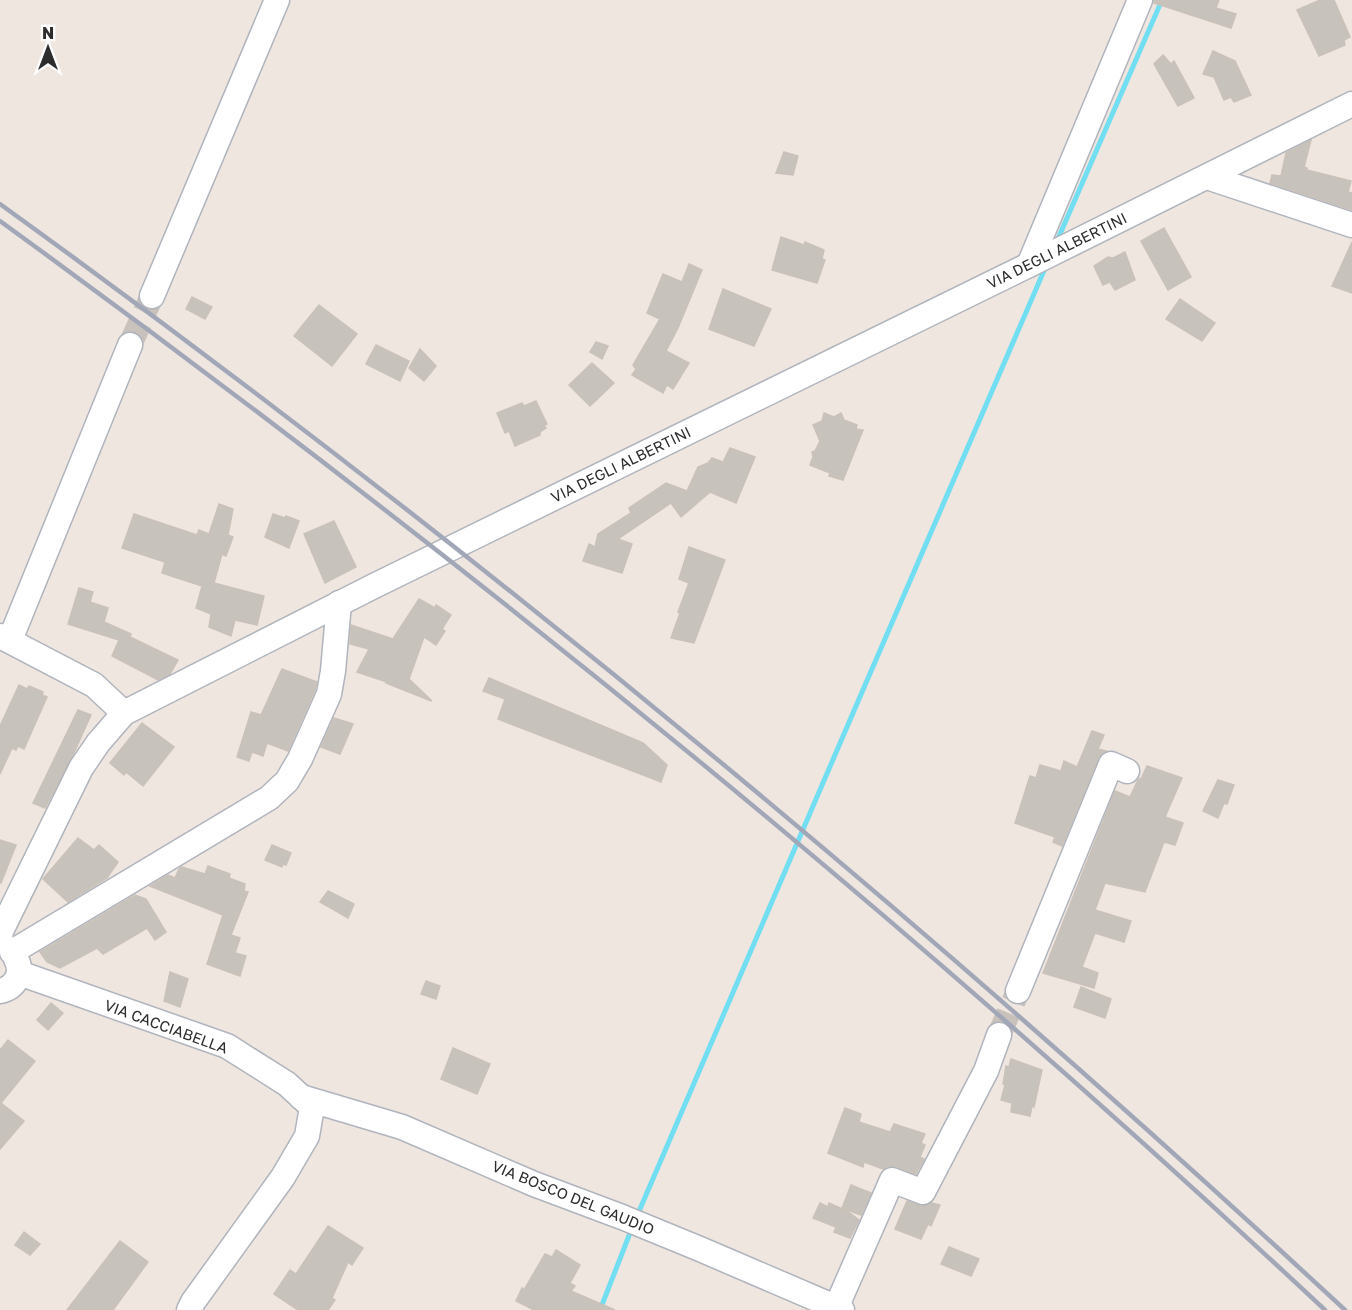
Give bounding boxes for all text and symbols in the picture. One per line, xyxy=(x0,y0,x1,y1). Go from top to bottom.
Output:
north arrow xyxy=(18,18,78,78)
text: N xyxy=(42,23,54,43)
street label: VIA DEGLI ALBERTINI xyxy=(984,208,1130,292)
street label: VIA DEGLI ALBERTINI xyxy=(548,422,694,506)
street label: VIA CACCIABELLA xyxy=(102,995,231,1057)
street label: VIA BOSCO DEL GAUDIO xyxy=(490,1156,657,1238)

